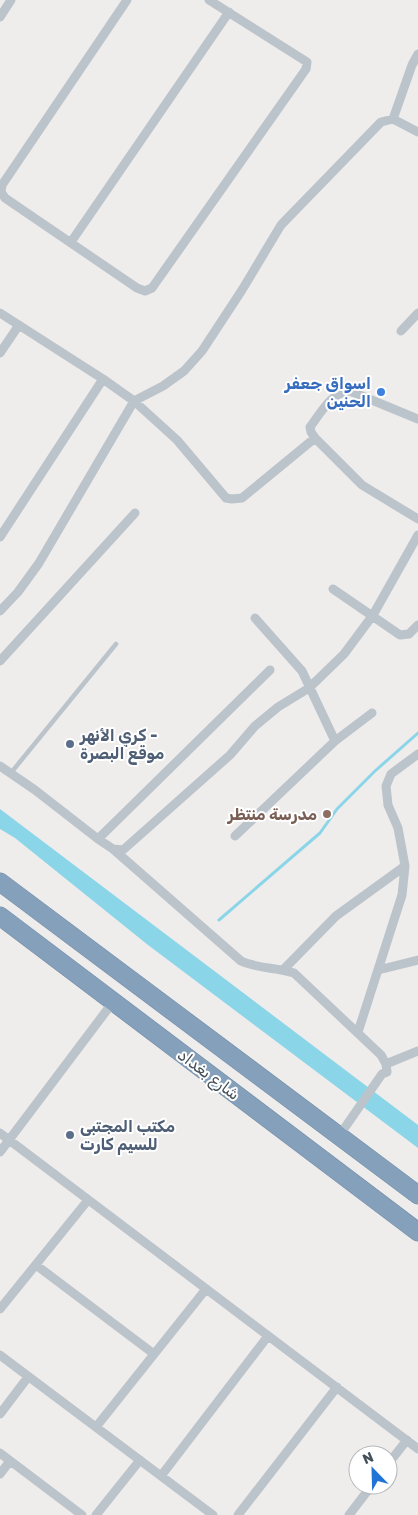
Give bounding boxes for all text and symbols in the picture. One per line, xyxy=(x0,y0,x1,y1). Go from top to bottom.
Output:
place label: اسواق جعفر الحنين xyxy=(284,374,371,411)
marker: اسواق جعفر الحنين xyxy=(375,386,387,398)
place label: كري الأنهر - موقع البصرة xyxy=(79,726,164,765)
marker: كري الأنهر - موقع البصرة xyxy=(64,738,76,750)
place label: مدرسة منتظر xyxy=(227,805,317,824)
marker: مدرسة منتظر xyxy=(321,808,333,820)
street label: شارع بغداد xyxy=(173,1045,243,1105)
place label: مكتب المجتبى للسيم كارت xyxy=(80,1117,175,1155)
marker: مكتب المجتبى للسيم كارت xyxy=(64,1129,76,1141)
north arrow xyxy=(348,1445,398,1495)
text: N xyxy=(360,1449,376,1468)

